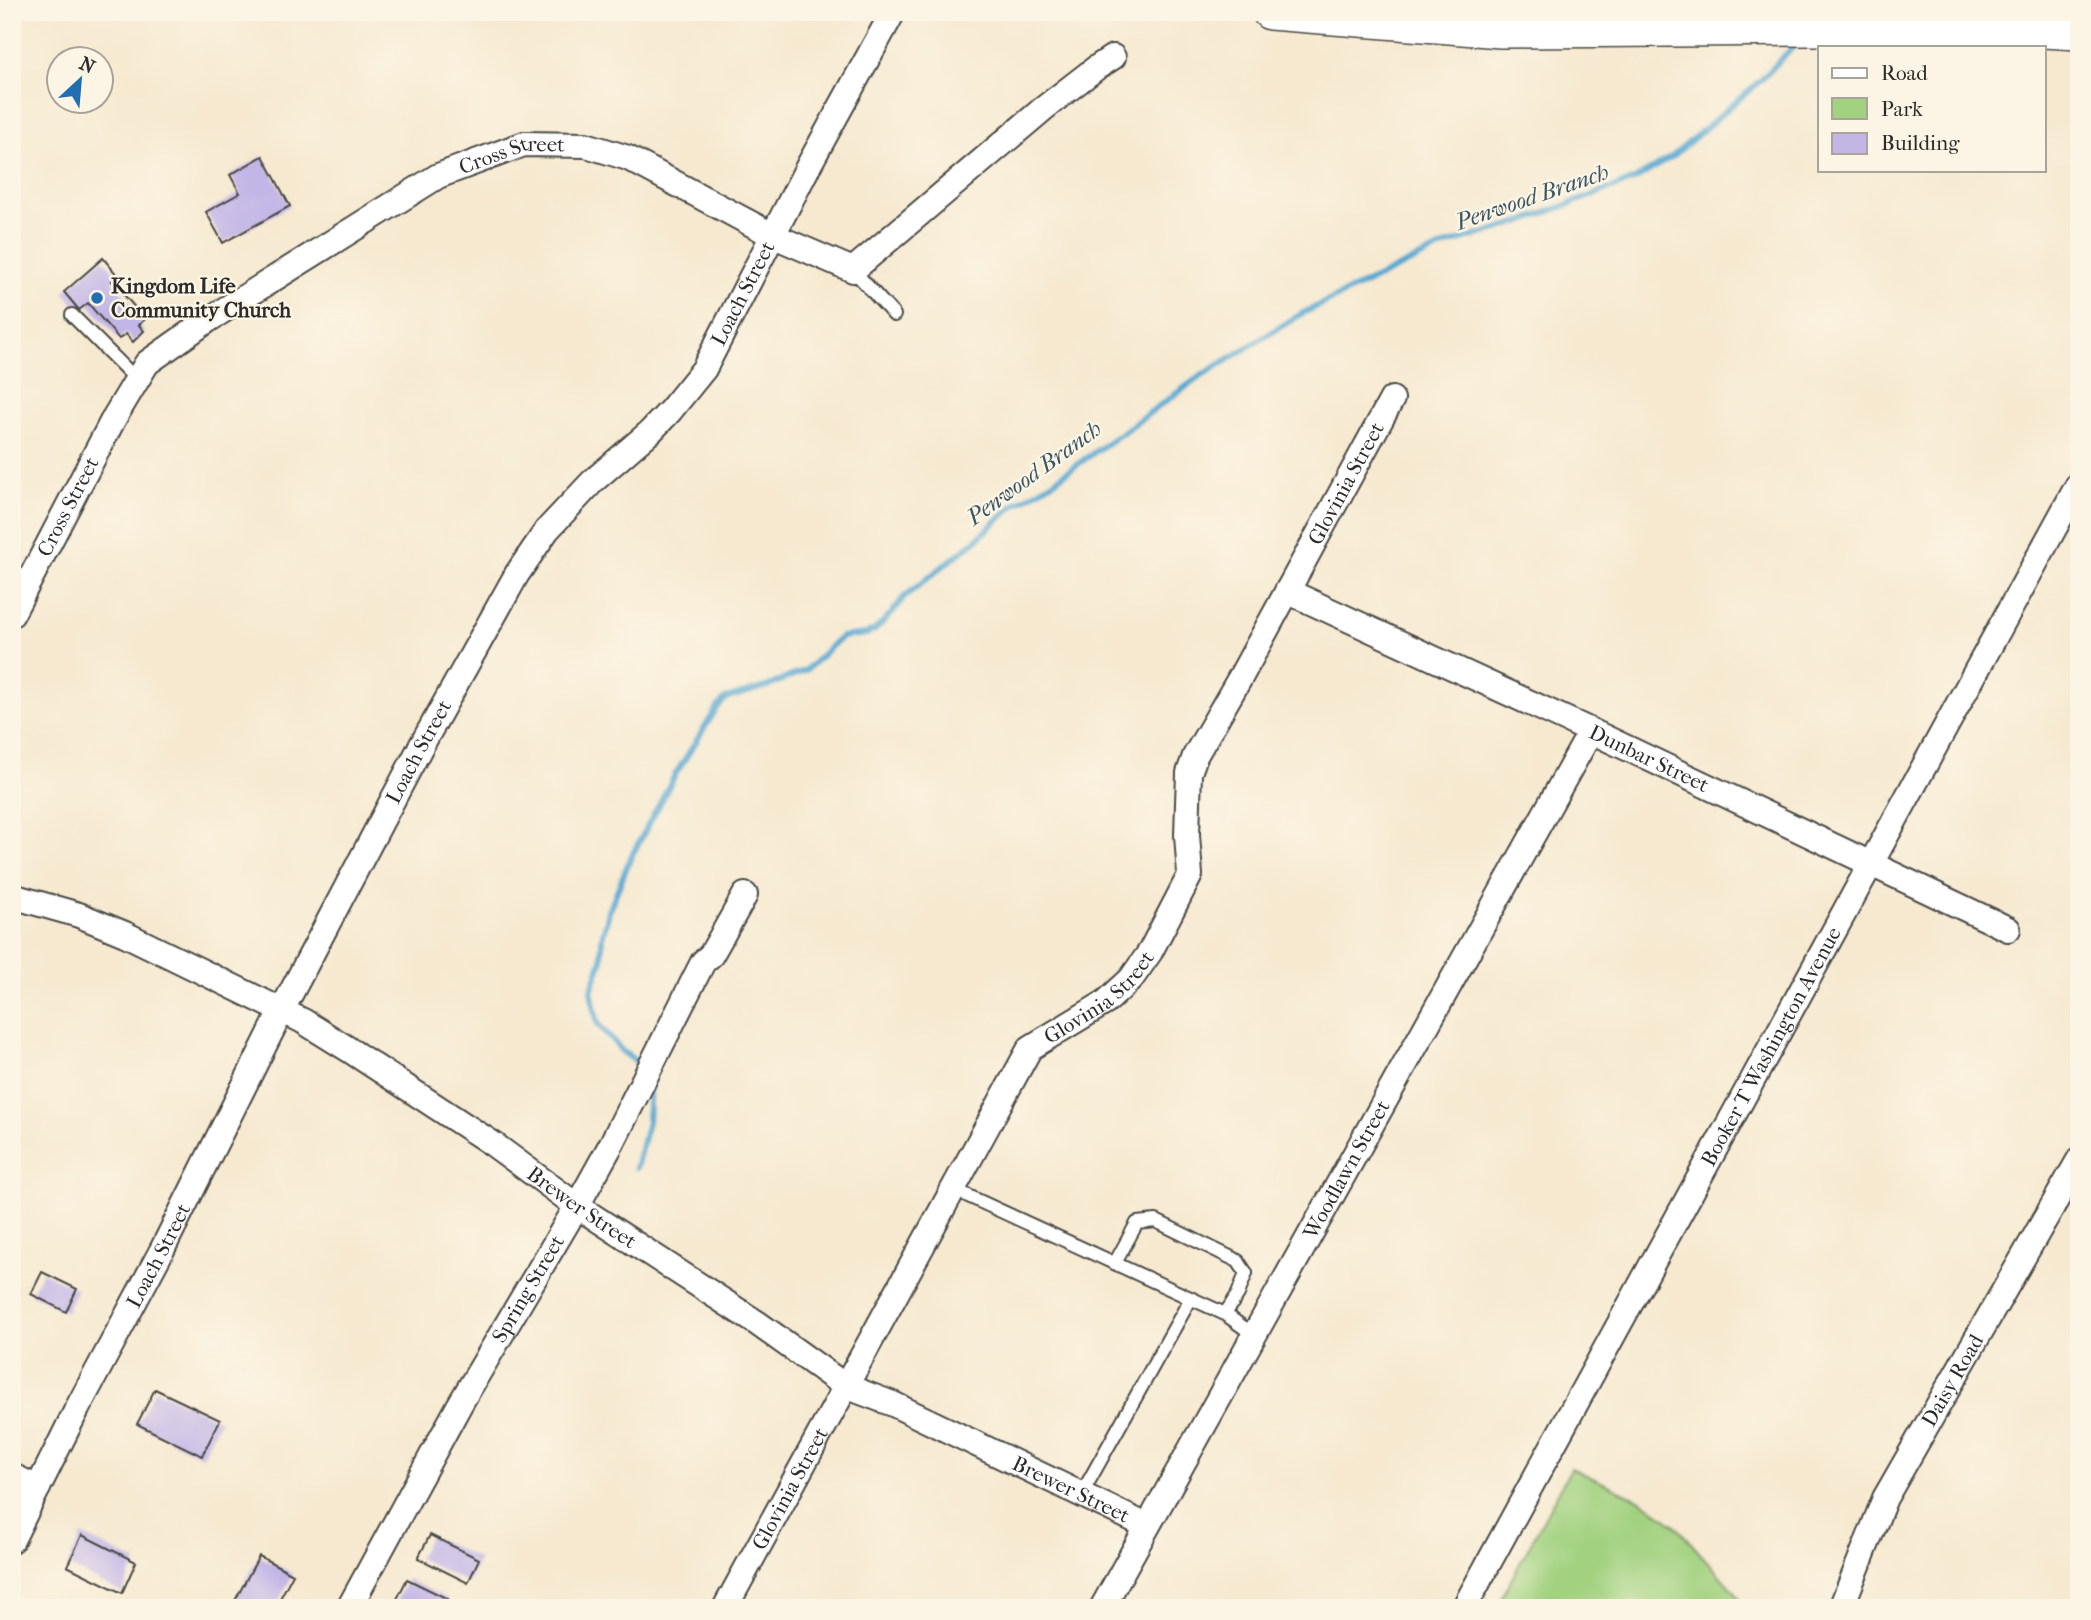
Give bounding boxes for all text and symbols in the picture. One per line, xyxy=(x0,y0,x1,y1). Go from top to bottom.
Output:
north arrow xyxy=(46,46,116,116)
legend xyxy=(1818,46,2046,172)
text: N xyxy=(76,53,99,79)
text: Road xyxy=(1881,61,1928,85)
text: Park xyxy=(1881,97,1923,121)
street label: Cross Street xyxy=(456,131,565,179)
text: Building xyxy=(1881,131,1960,155)
water label: Penwood Branch xyxy=(1451,158,1612,236)
street label: Loach Street xyxy=(706,237,780,350)
place label: Kingdom Life Community Church xyxy=(111,274,291,322)
marker: Kingdom Life Community Church xyxy=(89,290,105,306)
water label: Penwood Branch xyxy=(960,415,1107,532)
street label: Glovinia Street xyxy=(1303,418,1389,549)
street label: Cross Street xyxy=(32,452,104,561)
street label: Loach Street xyxy=(381,695,457,808)
street label: Dunbar Street xyxy=(1585,720,1713,797)
street label: Booker T Washington Avenue xyxy=(1696,923,1846,1170)
street label: Glovinia Street xyxy=(1040,946,1159,1049)
street label: Woodlawn Street xyxy=(1298,1096,1395,1244)
street label: Brewer Street xyxy=(522,1161,641,1254)
street label: Loach Street xyxy=(121,1199,196,1312)
street label: Spring Street xyxy=(487,1230,569,1347)
street label: Daisy Road xyxy=(1917,1330,1989,1431)
street label: Glovinia Street xyxy=(747,1423,833,1554)
street label: Brewer Street xyxy=(1009,1451,1134,1528)

